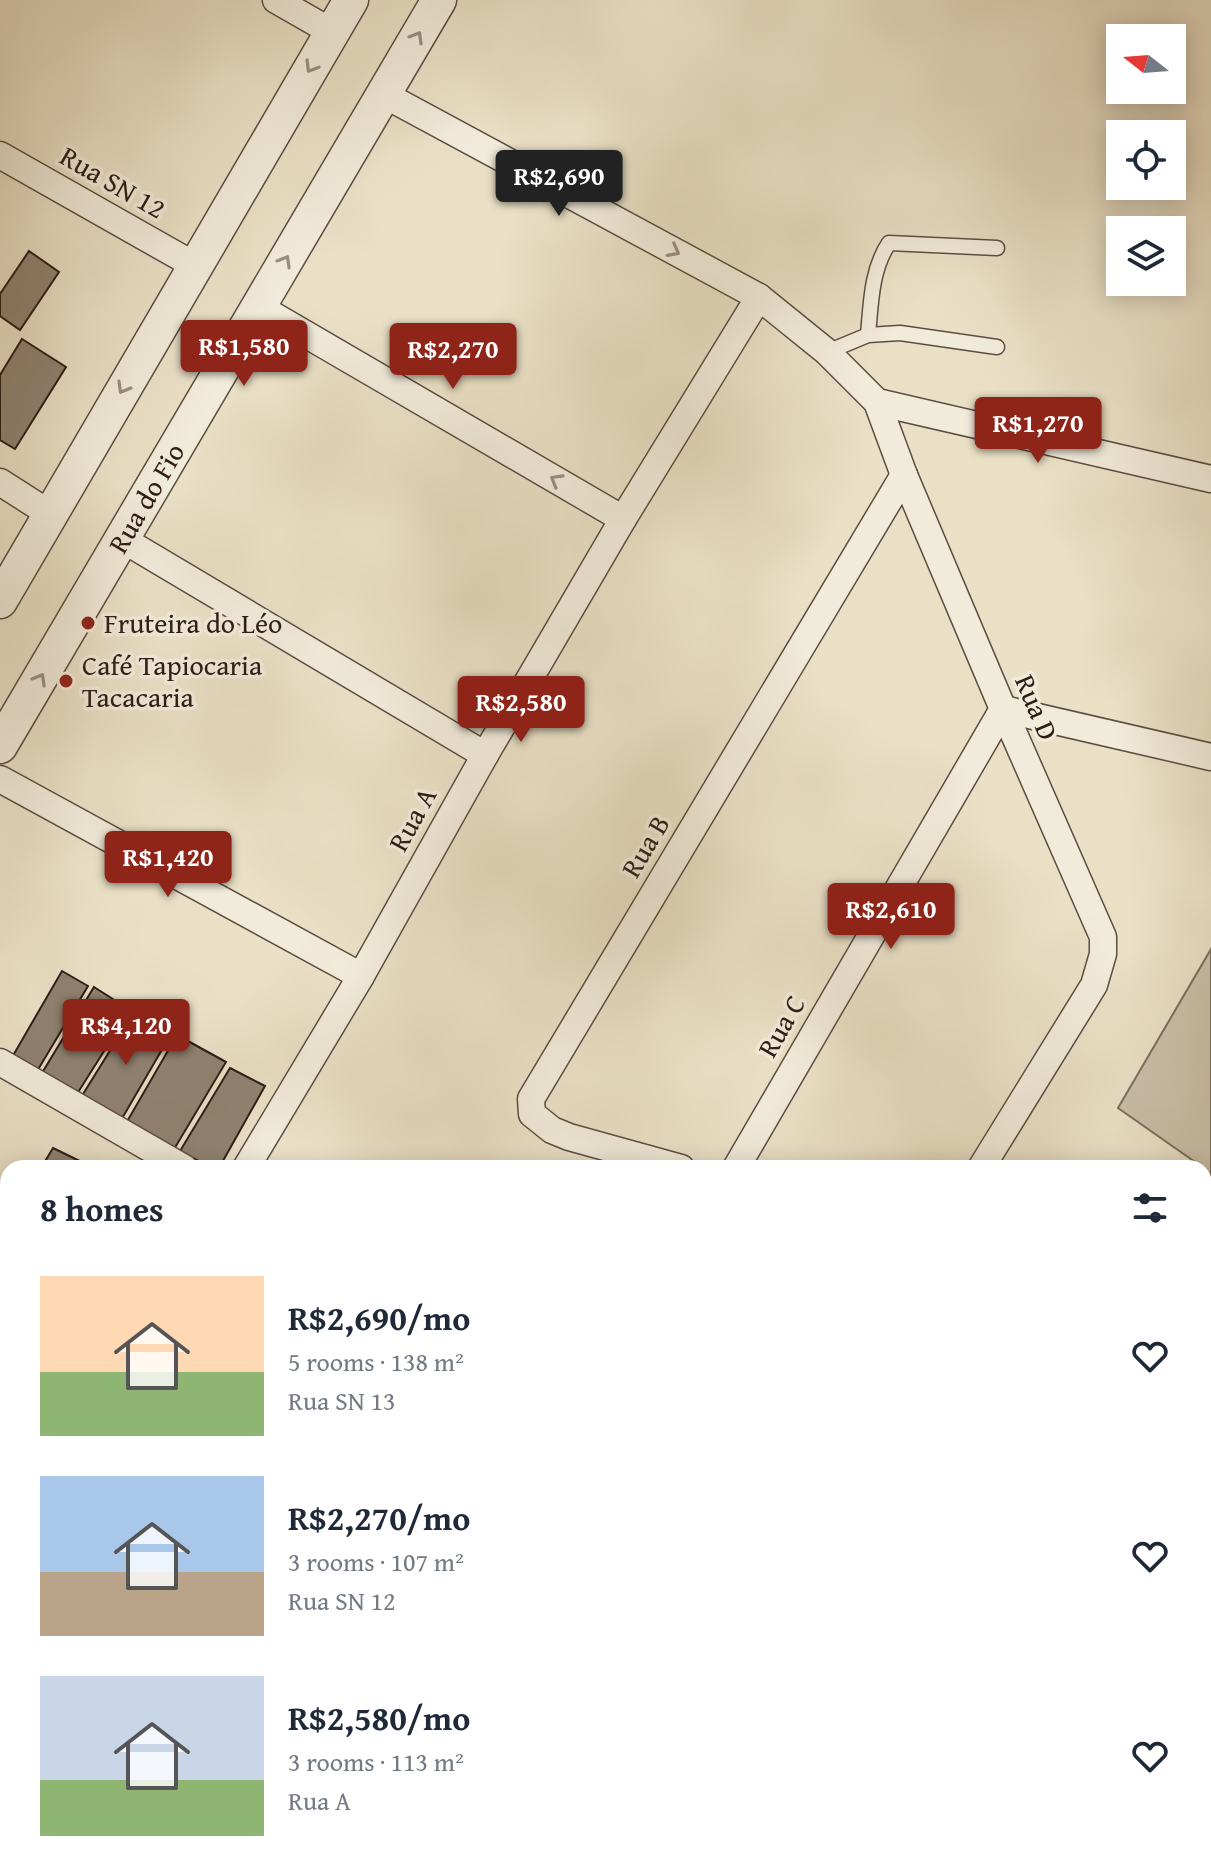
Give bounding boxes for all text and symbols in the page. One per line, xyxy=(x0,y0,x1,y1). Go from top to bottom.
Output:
north arrow xyxy=(1106,24,1186,104)
map controls xyxy=(1106,24,1186,296)
one-way arrow xyxy=(407,31,423,46)
one-way arrow xyxy=(305,58,321,73)
button: locate xyxy=(1106,120,1186,200)
street label: Rua SN 12 xyxy=(53,135,174,228)
pin: R$2,690 xyxy=(485,150,633,218)
text: R$2,690 xyxy=(514,156,604,195)
button: layers xyxy=(1106,216,1186,296)
one-way arrow xyxy=(665,241,680,256)
one-way arrow xyxy=(275,255,291,270)
pin: R$1,580 xyxy=(170,320,318,388)
pin: R$2,270 xyxy=(379,323,527,391)
text: R$1,580 xyxy=(199,326,289,365)
text: R$2,270 xyxy=(408,329,498,368)
one-way arrow xyxy=(117,379,133,394)
pin: R$1,270 xyxy=(964,397,1112,465)
text: R$1,270 xyxy=(993,403,1083,442)
street label: Rua do Fio xyxy=(97,435,194,560)
one-way arrow xyxy=(550,474,564,490)
place label: Fruteira do Léo xyxy=(104,602,282,643)
marker: Fruteira do Léo xyxy=(79,614,97,632)
place label: Café Tapiocaria Tacacaria xyxy=(82,644,263,717)
street label: Rua D xyxy=(1005,668,1070,746)
marker: Café Tapiocaria Tacacaria xyxy=(57,672,75,690)
one-way arrow xyxy=(30,673,45,688)
pin: R$2,580 xyxy=(447,676,595,744)
text: R$2,580 xyxy=(476,682,566,721)
street label: Rua A xyxy=(377,779,446,858)
street label: Rua B xyxy=(610,807,679,885)
pin: R$1,420 xyxy=(94,831,242,899)
text: R$1,420 xyxy=(123,837,213,876)
pin: R$2,610 xyxy=(817,883,965,951)
text: R$2,610 xyxy=(846,889,936,928)
street label: Rua C xyxy=(746,987,815,1065)
pin: R$4,120 xyxy=(52,999,200,1067)
text: R$4,120 xyxy=(81,1005,171,1044)
text: 8 homes xyxy=(40,1184,164,1233)
icon: filters xyxy=(1128,1186,1172,1230)
text: R$2,690/mo xyxy=(288,1293,470,1342)
icon: home xyxy=(104,1308,200,1404)
icon: heart xyxy=(1128,1334,1172,1378)
text: 5 rooms · 138 m² xyxy=(288,1342,464,1381)
text: Rua SN 13 xyxy=(288,1381,396,1420)
text: R$2,270/mo xyxy=(288,1493,470,1542)
icon: home xyxy=(104,1508,200,1604)
icon: heart xyxy=(1128,1534,1172,1578)
text: 3 rooms · 107 m² xyxy=(288,1542,464,1581)
text: Rua SN 12 xyxy=(288,1581,396,1620)
text: R$2,580/mo xyxy=(288,1693,470,1742)
icon: home xyxy=(104,1708,200,1804)
icon: heart xyxy=(1128,1734,1172,1778)
text: 3 rooms · 113 m² xyxy=(288,1742,464,1781)
text: Rua A xyxy=(288,1781,351,1820)

